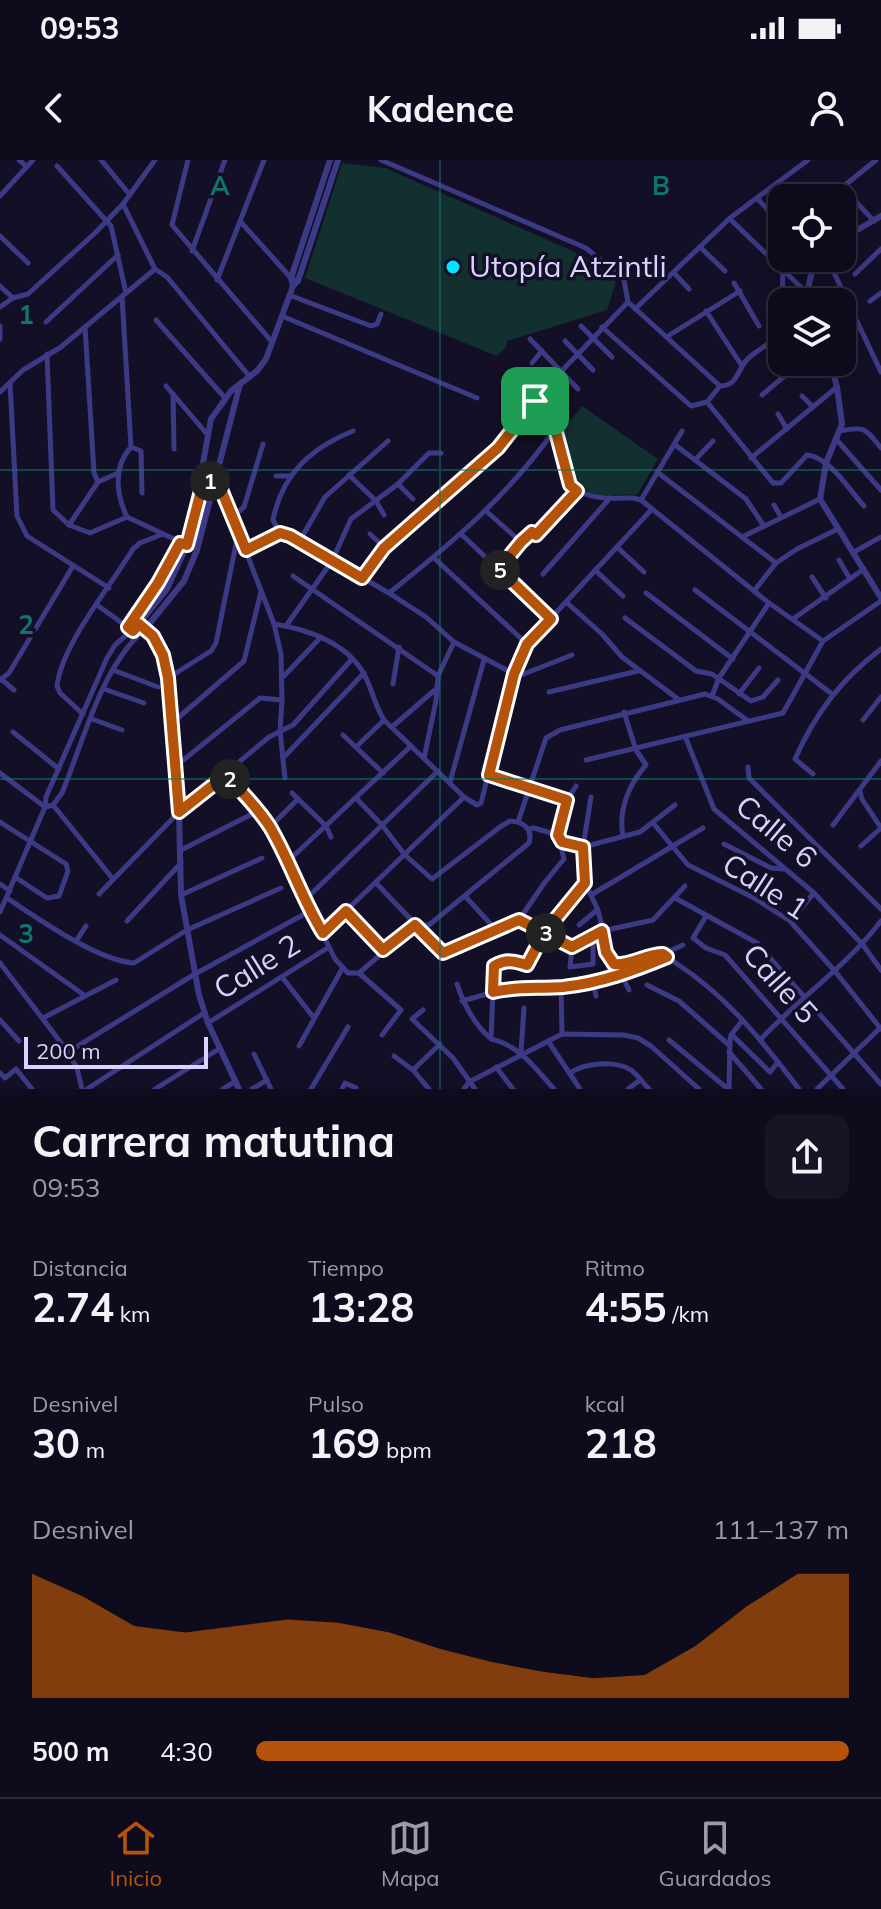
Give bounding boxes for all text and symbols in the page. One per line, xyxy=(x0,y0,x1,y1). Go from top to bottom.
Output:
text: 09:53 xyxy=(40,9,119,47)
icon: back xyxy=(32,86,76,130)
text: Kadence xyxy=(367,86,514,131)
icon: person xyxy=(805,86,849,130)
text: A xyxy=(210,169,230,202)
text: B xyxy=(652,169,670,202)
map controls xyxy=(768,184,856,376)
button: locate xyxy=(768,184,856,272)
place label: Utopía Atzintli xyxy=(469,247,667,285)
marker: Utopía Atzintli xyxy=(444,258,462,276)
button: layers xyxy=(768,288,856,376)
text: 1 xyxy=(18,298,34,331)
pin xyxy=(501,367,569,435)
icon: arrive xyxy=(513,379,557,423)
pin: 1 xyxy=(190,461,230,501)
text: 1 xyxy=(203,467,217,495)
pin: 5 xyxy=(480,550,520,590)
text: 5 xyxy=(493,556,507,584)
text: 2 xyxy=(18,608,34,641)
pin: 2 xyxy=(210,759,250,799)
text: 2 xyxy=(223,765,237,793)
street label: Calle 6 xyxy=(728,786,825,876)
street label: Calle 1 xyxy=(716,845,816,928)
pin: 3 xyxy=(526,913,566,953)
text: 3 xyxy=(18,917,34,950)
text: 3 xyxy=(539,919,553,947)
street label: Calle 2 xyxy=(206,925,307,1007)
street label: Calle 5 xyxy=(735,936,826,1031)
scale bar xyxy=(24,1033,208,1069)
text: 200 m xyxy=(36,1037,101,1065)
text: Carrera matutina xyxy=(32,1113,395,1168)
button: share xyxy=(765,1115,849,1199)
text: 09:53 xyxy=(32,1171,100,1204)
text: Distancia xyxy=(32,1254,128,1282)
text: Tiempo xyxy=(308,1254,384,1282)
text: Ritmo xyxy=(585,1254,645,1282)
text: 2.74 xyxy=(32,1282,114,1332)
text: 13:28 xyxy=(308,1282,414,1332)
text: 4:55 xyxy=(585,1282,667,1332)
text: km xyxy=(114,1300,150,1328)
text: /km xyxy=(667,1300,709,1328)
text: Desnivel xyxy=(32,1390,118,1418)
text: Pulso xyxy=(308,1390,364,1418)
text: kcal xyxy=(585,1390,625,1418)
text: 30 xyxy=(32,1418,80,1468)
text: 169 xyxy=(308,1418,380,1468)
text: 218 xyxy=(585,1418,657,1468)
text: m xyxy=(80,1436,105,1464)
text: bpm xyxy=(380,1436,432,1464)
text: Desnivel xyxy=(32,1513,134,1546)
text: 111–137 m xyxy=(713,1513,849,1546)
text: 500 m xyxy=(32,1735,109,1768)
text: 4:30 xyxy=(160,1735,213,1768)
tab: Inicio xyxy=(110,1816,162,1892)
tab: Mapa xyxy=(381,1816,440,1892)
tab: Guardados xyxy=(659,1816,771,1892)

